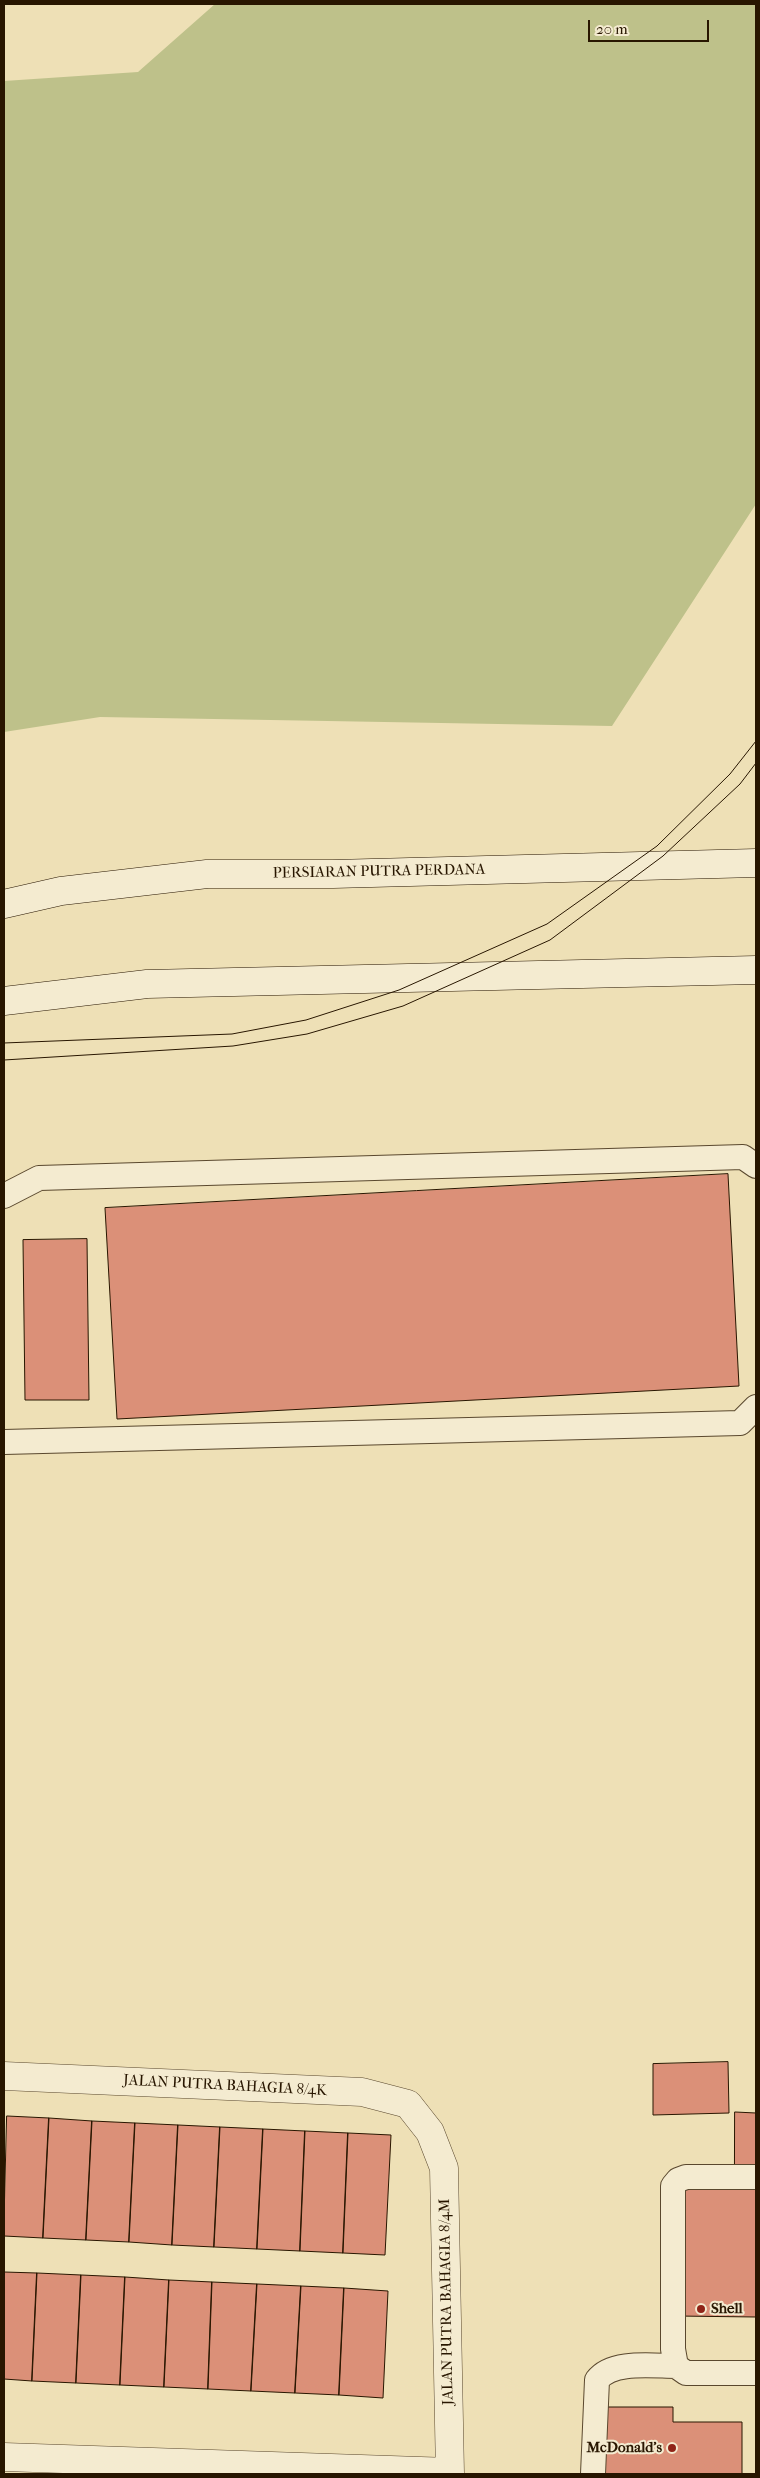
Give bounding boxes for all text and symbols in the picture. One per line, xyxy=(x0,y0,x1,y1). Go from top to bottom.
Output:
scale bar xyxy=(590,10,711,42)
text: 20 m xyxy=(596,20,628,38)
street label: PERSIARAN PUTRA PERDANA xyxy=(273,861,485,883)
street label: JALAN PUTRA BAHAGIA 8/4K xyxy=(123,2072,327,2100)
street label: JALAN PUTRA BAHAGIA 8/4M xyxy=(436,2198,458,2406)
place label: Shell xyxy=(711,2300,743,2318)
marker: Shell xyxy=(695,2303,707,2315)
place label: McDonald's xyxy=(586,2439,662,2457)
marker: McDonald's xyxy=(666,2442,678,2454)

